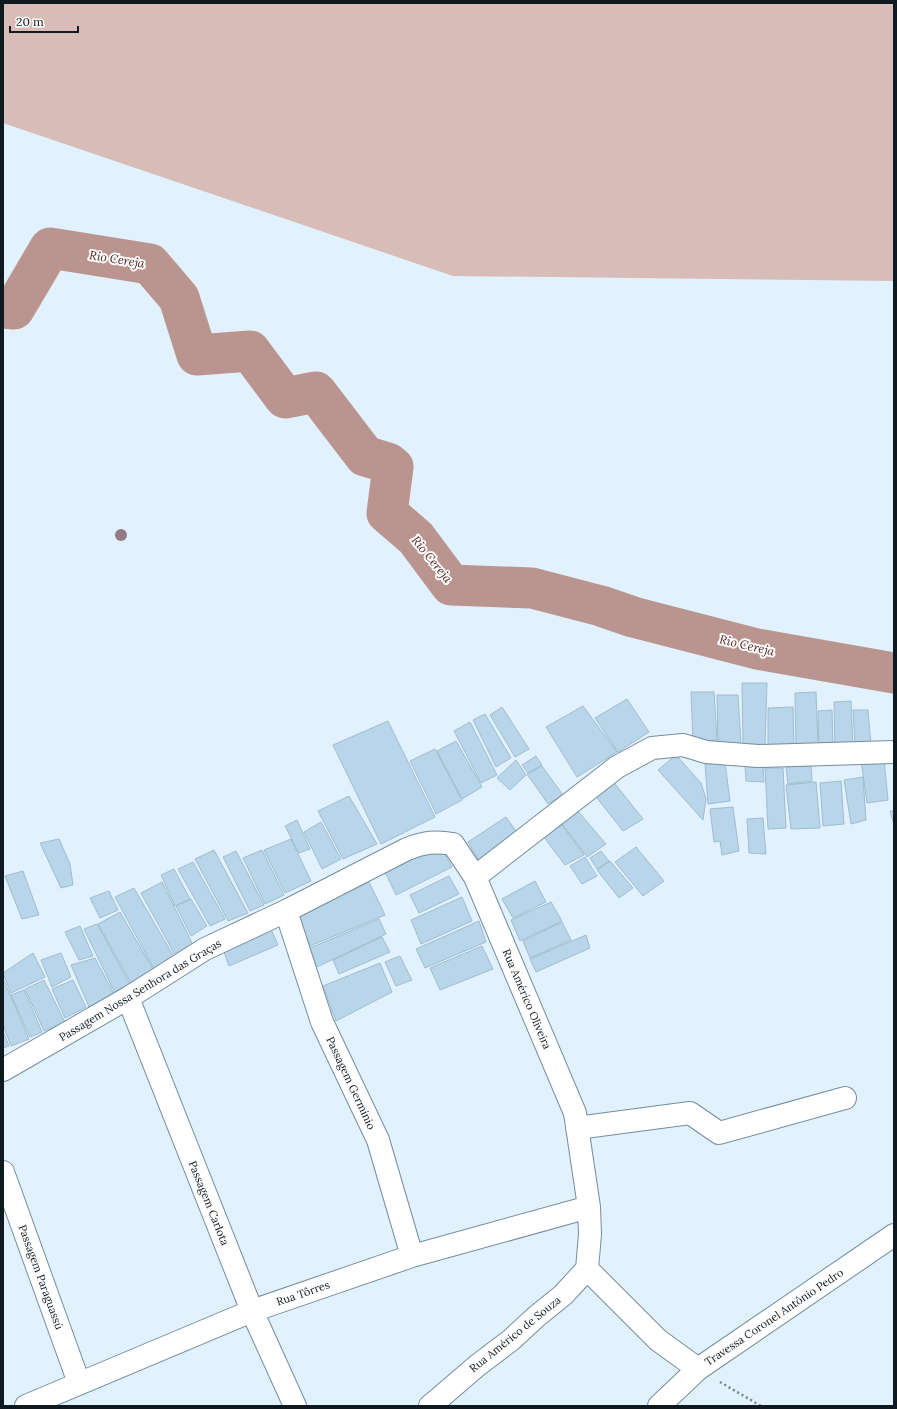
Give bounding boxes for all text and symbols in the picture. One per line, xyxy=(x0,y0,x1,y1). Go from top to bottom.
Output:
scale bar xyxy=(10,8,78,34)
text: 20 m xyxy=(16,14,44,29)
water label: Rio Cereja xyxy=(88,247,146,271)
water label: Rio Cereja xyxy=(409,533,456,586)
water label: Rio Cereja xyxy=(718,631,776,659)
street label: Passagem Nossa Senhora das Graças xyxy=(56,936,224,1044)
street label: Rua Américo Oliveira xyxy=(500,947,555,1051)
street label: Passagem Germínio xyxy=(323,1034,379,1132)
street label: Passagem Carlota xyxy=(186,1159,233,1248)
street label: Passagem Paraguassú xyxy=(16,1223,67,1332)
street label: Travessa Coronel Antônio Pedro xyxy=(702,1265,846,1369)
street label: Rua Tôrres xyxy=(274,1277,332,1309)
street label: Rua Américo de Souza xyxy=(466,1293,564,1375)

